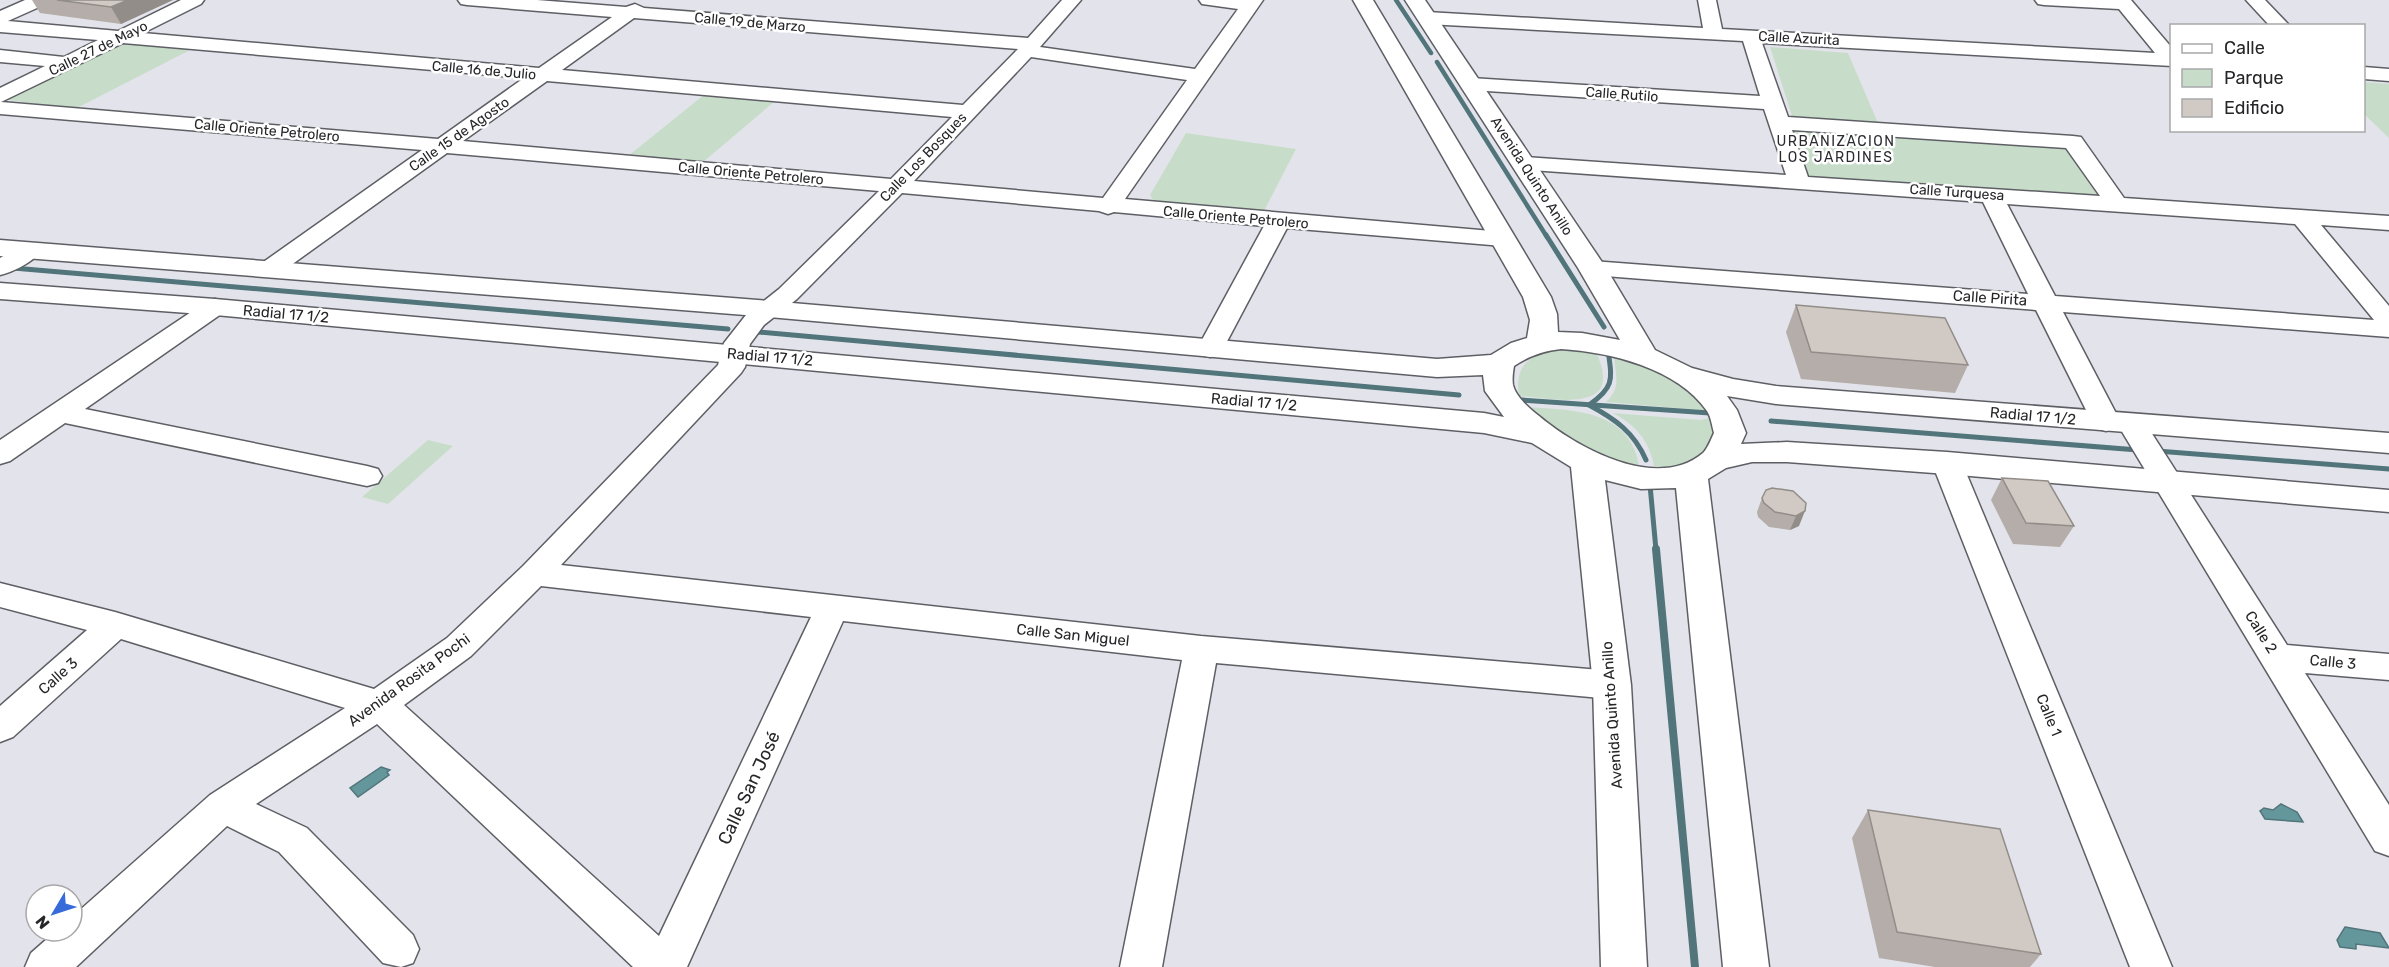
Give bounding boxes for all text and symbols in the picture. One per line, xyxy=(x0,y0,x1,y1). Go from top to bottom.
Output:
street label: Calle 19 de Marzo xyxy=(694,9,806,36)
street label: Calle 27 de Mayo xyxy=(46,17,150,80)
legend xyxy=(2170,24,2365,132)
street label: Calle Azurita xyxy=(1758,28,1840,49)
text: Calle xyxy=(2224,37,2265,59)
street label: Calle 16 de Julio xyxy=(431,57,537,84)
text: Parque xyxy=(2224,67,2284,89)
street label: Calle Rutilo xyxy=(1585,83,1659,106)
street label: Calle 15 de Agosto xyxy=(406,93,513,175)
text: Edificio xyxy=(2224,97,2284,119)
street label: Calle Los Bosques xyxy=(876,109,970,206)
street label: Avenida Quinto Anillo xyxy=(1487,114,1576,239)
street label: Calle Oriente Petrolero xyxy=(193,116,340,145)
district label: URBANIZACION LOS JARDINES xyxy=(1776,133,1896,166)
street label: Calle Oriente Petrolero xyxy=(677,159,824,188)
street label: Calle Turquesa xyxy=(1909,181,2005,204)
street label: Calle Oriente Petrolero xyxy=(1162,203,1309,232)
street label: Calle Pirita xyxy=(1952,286,2028,310)
street label: Radial 17 1/2 xyxy=(242,301,330,327)
street label: Radial 17 1/2 xyxy=(726,344,814,370)
street label: Radial 17 1/2 xyxy=(1210,389,1298,415)
street label: Radial 17 1/2 xyxy=(1989,403,2077,429)
street label: Calle 2 xyxy=(2241,608,2281,657)
street label: Calle San Miguel xyxy=(1016,620,1130,650)
street label: Avenida Rosita Pochi xyxy=(345,630,473,730)
street label: Avenida Quinto Anillo xyxy=(1598,641,1626,789)
street label: Calle 3 xyxy=(2309,651,2357,673)
street label: Calle 3 xyxy=(35,654,81,698)
street label: Calle 1 xyxy=(2032,691,2066,739)
street label: Calle San José xyxy=(713,728,785,848)
north arrow xyxy=(24,883,84,943)
text: N xyxy=(32,912,54,933)

